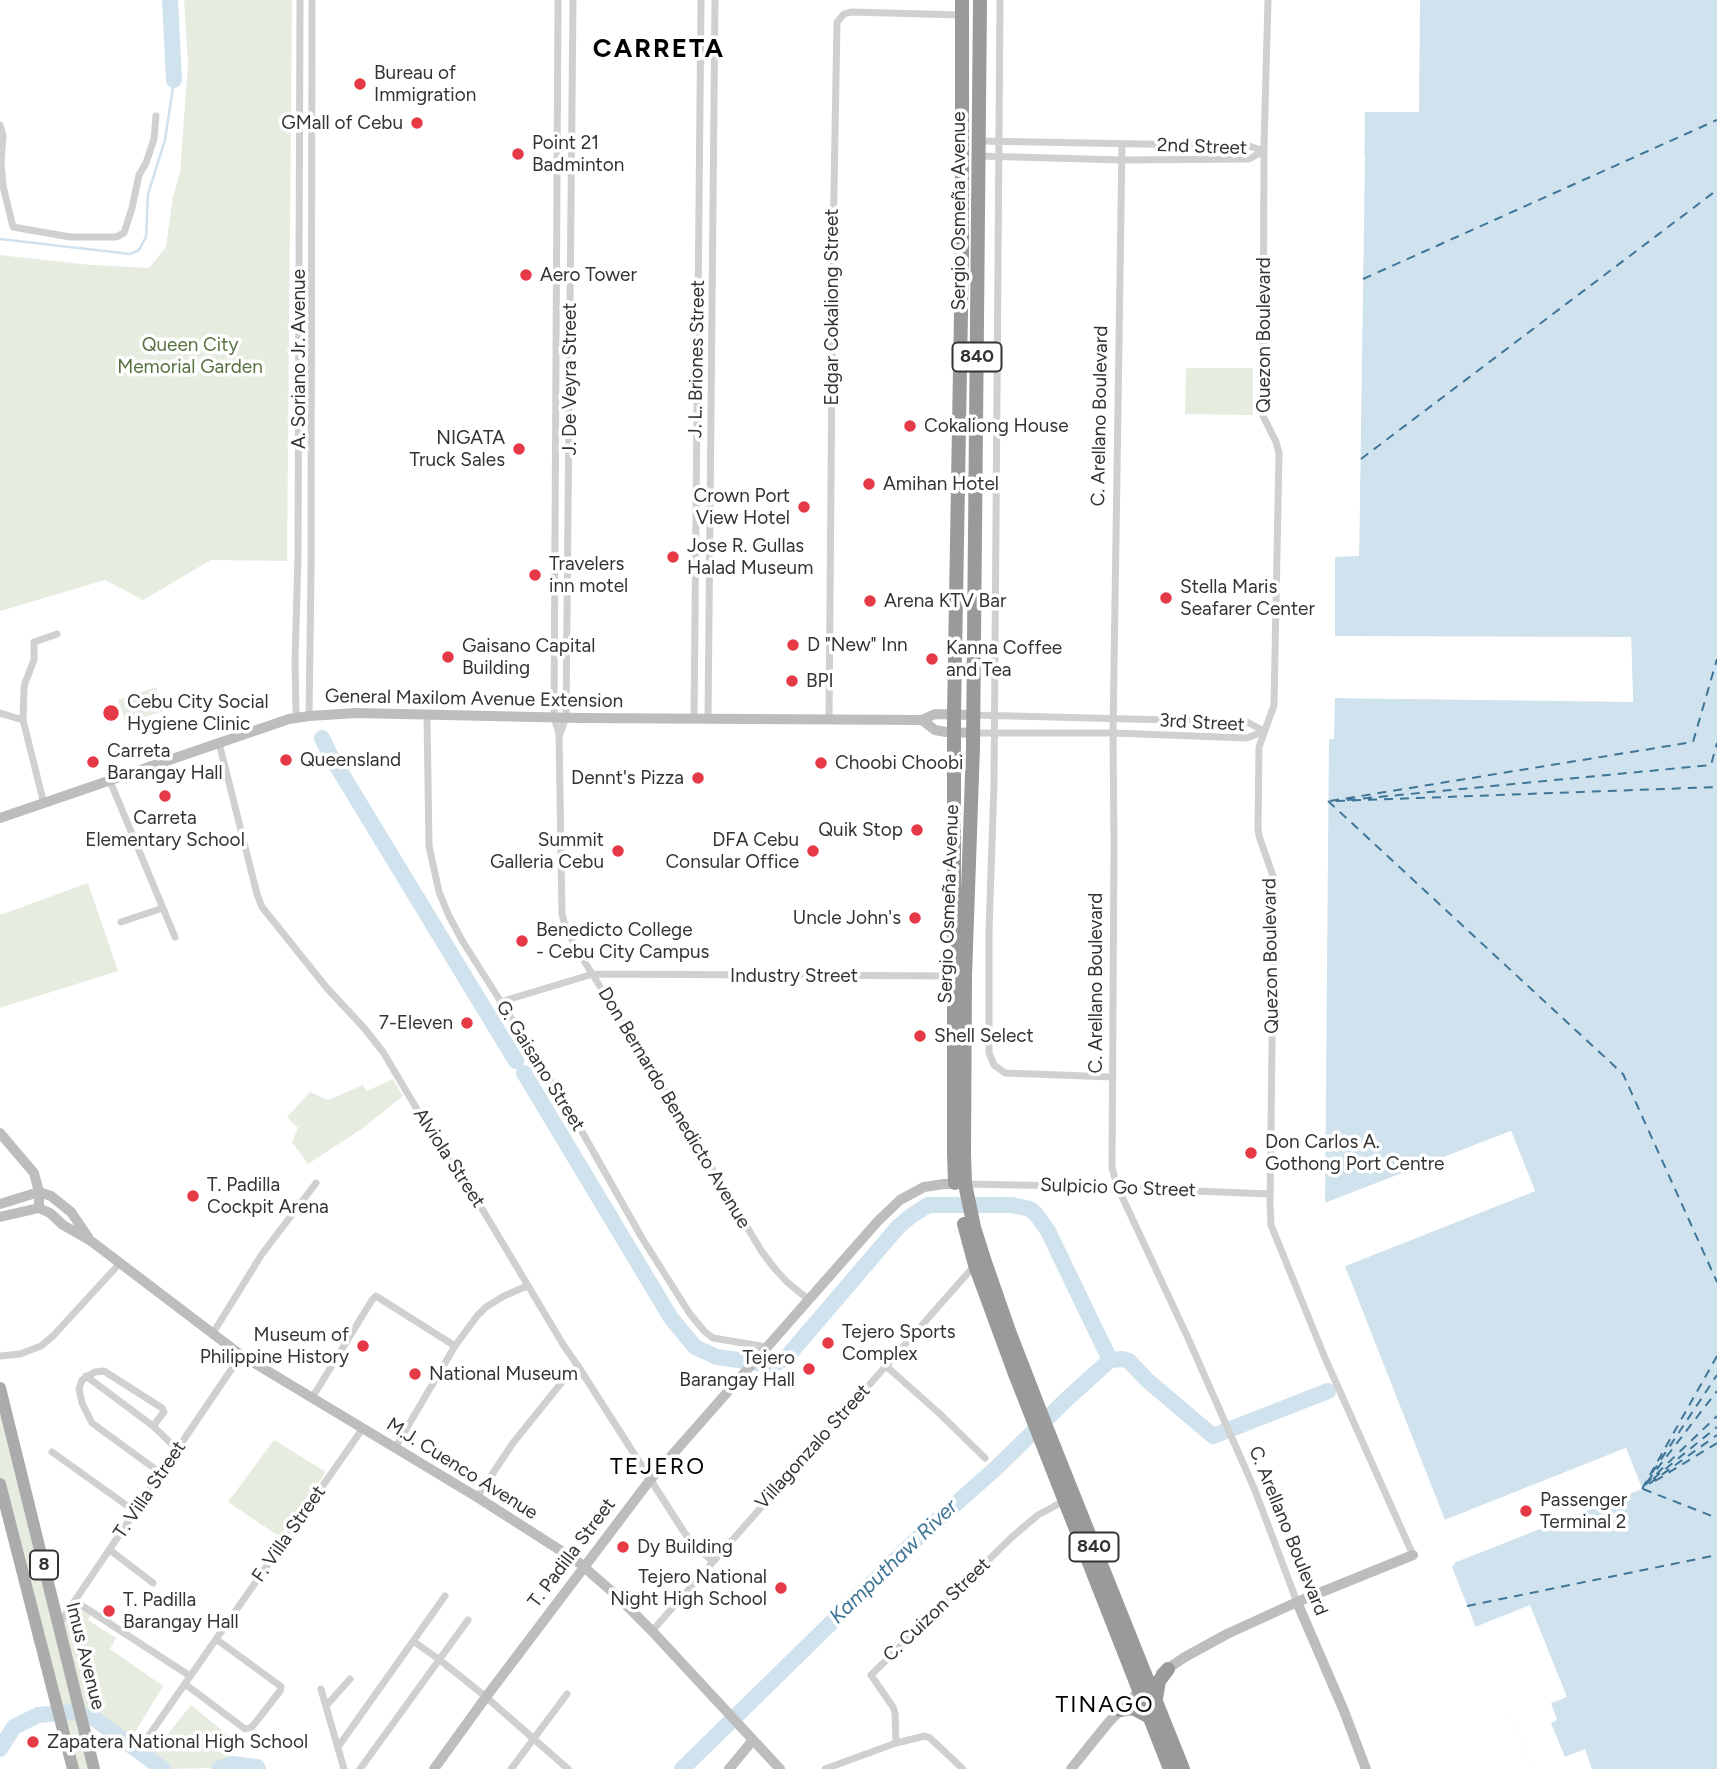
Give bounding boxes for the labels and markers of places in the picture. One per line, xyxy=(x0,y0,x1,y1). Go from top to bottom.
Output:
place label: Bureau of Immigration xyxy=(374,62,476,106)
marker: Bureau of Immigration xyxy=(352,76,368,92)
place label: GMall of Cebu xyxy=(281,112,403,134)
marker: GMall of Cebu xyxy=(409,115,425,131)
place label: Point 21 Badminton xyxy=(532,132,624,176)
marker: Point 21 Badminton xyxy=(510,146,526,162)
place label: Aero Tower xyxy=(540,264,637,286)
marker: Aero Tower xyxy=(518,267,534,283)
place label: Cokaliong House xyxy=(924,415,1069,437)
marker: Cokaliong House xyxy=(902,418,918,434)
place label: NIGATA Truck Sales xyxy=(409,427,505,471)
marker: NIGATA Truck Sales xyxy=(511,441,527,457)
place label: Amihan Hotel xyxy=(883,473,999,495)
marker: Amihan Hotel xyxy=(861,476,877,492)
place label: Crown Port View Hotel xyxy=(693,485,790,529)
marker: Crown Port View Hotel xyxy=(796,499,812,515)
place label: Jose R. Gullas Halad Museum xyxy=(687,535,813,579)
marker: Jose R. Gullas Halad Museum xyxy=(665,549,681,565)
place label: Travelers inn motel xyxy=(549,553,628,597)
marker: Travelers inn motel xyxy=(527,567,543,583)
place label: Stella Maris Seafarer Center xyxy=(1180,576,1315,620)
place label: Arena KTV Bar xyxy=(884,590,1006,612)
marker: Stella Maris Seafarer Center xyxy=(1158,590,1174,606)
marker: Arena KTV Bar xyxy=(862,593,878,609)
place label: D "New" Inn xyxy=(807,634,908,656)
place label: Gaisano Capital Building xyxy=(462,635,595,679)
marker: D "New" Inn xyxy=(785,637,801,653)
place label: Kanna Coffee and Tea xyxy=(946,637,1062,681)
marker: Gaisano Capital Building xyxy=(440,649,456,665)
marker: Kanna Coffee and Tea xyxy=(924,651,940,667)
place label: BPI xyxy=(806,670,834,692)
marker: BPI xyxy=(784,673,800,689)
place label: Cebu City Social Hygiene Clinic xyxy=(127,691,269,735)
marker: Cebu City Social Hygiene Clinic xyxy=(101,703,121,723)
place label: Carreta Barangay Hall xyxy=(107,740,223,784)
place label: Queensland xyxy=(300,749,401,771)
marker: Queensland xyxy=(278,752,294,768)
place label: Choobi Choobi xyxy=(835,752,963,774)
marker: Carreta Barangay Hall xyxy=(85,754,101,770)
marker: Choobi Choobi xyxy=(813,755,829,771)
place label: Dennt's Pizza xyxy=(571,767,684,789)
marker: Dennt's Pizza xyxy=(690,770,706,786)
marker: Carreta Elementary School xyxy=(157,788,173,804)
place label: Carreta Elementary School xyxy=(85,807,245,851)
place label: Quik Stop xyxy=(818,819,903,841)
marker: Quik Stop xyxy=(909,822,925,838)
place label: Summit Galleria Cebu xyxy=(490,829,604,873)
place label: DFA Cebu Consular Office xyxy=(665,829,799,873)
marker: Summit Galleria Cebu xyxy=(610,843,626,859)
marker: DFA Cebu Consular Office xyxy=(805,843,821,859)
place label: Uncle John's xyxy=(793,907,901,929)
marker: Uncle John's xyxy=(907,910,923,926)
place label: Benedicto College - Cebu City Campus xyxy=(536,919,709,963)
marker: Benedicto College - Cebu City Campus xyxy=(514,933,530,949)
place label: 7-Eleven xyxy=(379,1012,453,1034)
marker: 7-Eleven xyxy=(459,1015,475,1031)
place label: Shell Select xyxy=(934,1025,1034,1047)
marker: Shell Select xyxy=(912,1028,928,1044)
place label: Don Carlos A. Gothong Port Centre xyxy=(1265,1131,1444,1175)
marker: Don Carlos A. Gothong Port Centre xyxy=(1243,1145,1259,1161)
place label: T. Padilla Cockpit Arena xyxy=(207,1174,329,1218)
marker: T. Padilla Cockpit Arena xyxy=(185,1188,201,1204)
place label: Tejero Sports Complex xyxy=(842,1321,956,1365)
place label: Museum of Philippine History xyxy=(200,1324,349,1368)
marker: Tejero Sports Complex xyxy=(820,1335,836,1351)
marker: Museum of Philippine History xyxy=(355,1338,371,1354)
place label: Tejero Barangay Hall xyxy=(679,1347,795,1391)
marker: Tejero Barangay Hall xyxy=(801,1361,817,1377)
place label: National Museum xyxy=(429,1363,578,1385)
marker: National Museum xyxy=(407,1366,423,1382)
place label: Passenger Terminal 2 xyxy=(1540,1489,1627,1533)
marker: Passenger Terminal 2 xyxy=(1518,1503,1534,1519)
place label: Dy Building xyxy=(637,1536,733,1558)
marker: Dy Building xyxy=(615,1539,631,1555)
place label: Tejero National Night High School xyxy=(610,1566,767,1610)
marker: Tejero National Night High School xyxy=(773,1580,789,1596)
place label: T. Padilla Barangay Hall xyxy=(123,1589,239,1633)
marker: T. Padilla Barangay Hall xyxy=(101,1603,117,1619)
place label: Zapatera National High School xyxy=(47,1731,308,1753)
marker: Zapatera National High School xyxy=(25,1734,41,1750)

